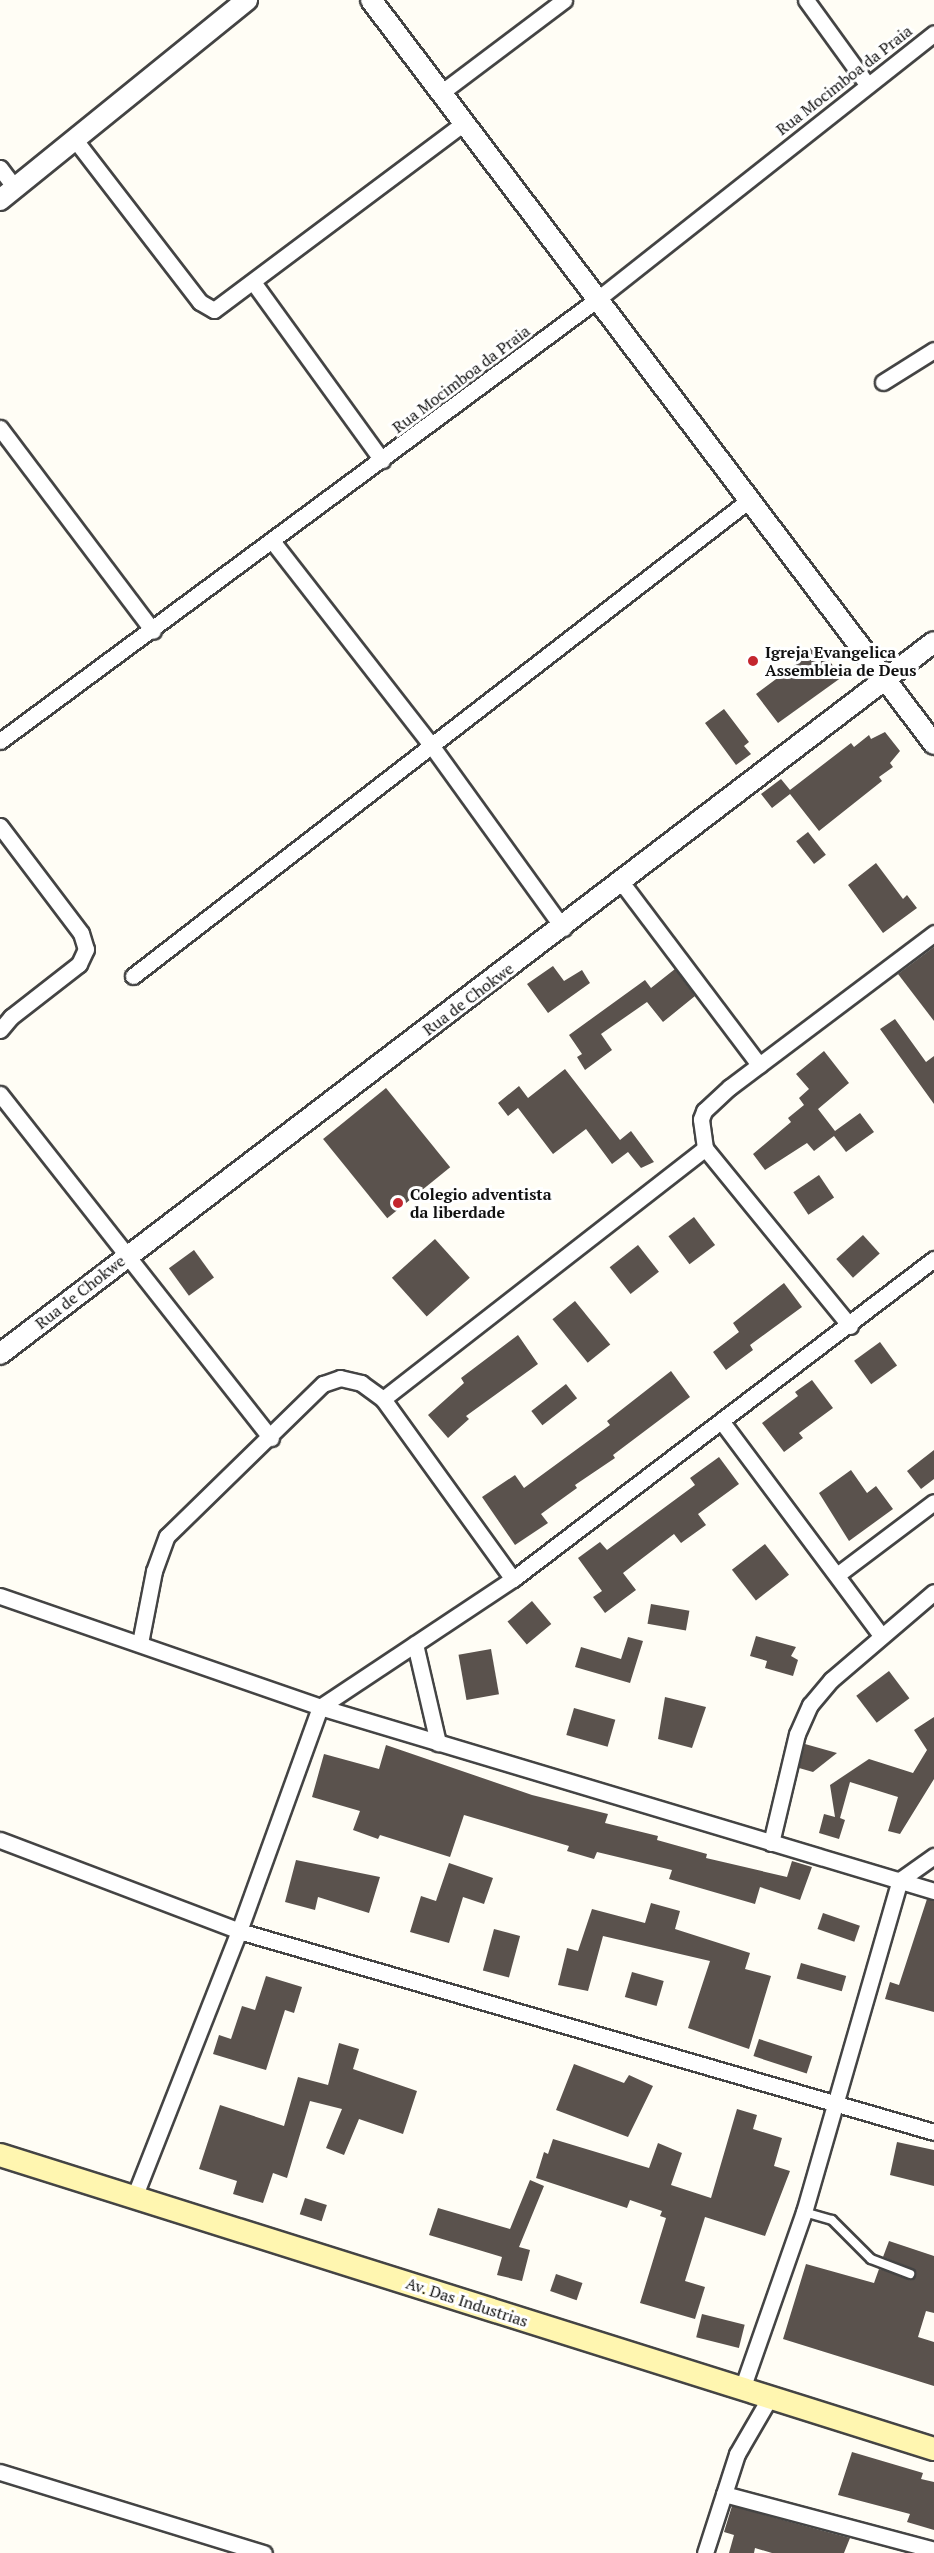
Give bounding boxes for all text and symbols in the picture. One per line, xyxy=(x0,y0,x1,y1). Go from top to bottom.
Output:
street label: Rua Mocimboa da Praia xyxy=(772,21,916,139)
street label: Rua Mocimboa da Praia xyxy=(388,321,534,437)
place label: Igreja Evangelica Assembleia de Deus xyxy=(765,642,916,680)
marker: Igreja Evangelica Assembleia de Deus xyxy=(746,654,760,668)
street label: Rua de Chokwe xyxy=(419,959,517,1039)
place label: Colegio adventista da liberdade xyxy=(410,1184,552,1222)
marker: Colegio adventista da liberdade xyxy=(391,1196,405,1210)
street label: Rua de Chokwe xyxy=(31,1251,129,1333)
street label: Av. Das Industrias xyxy=(403,2273,531,2331)

